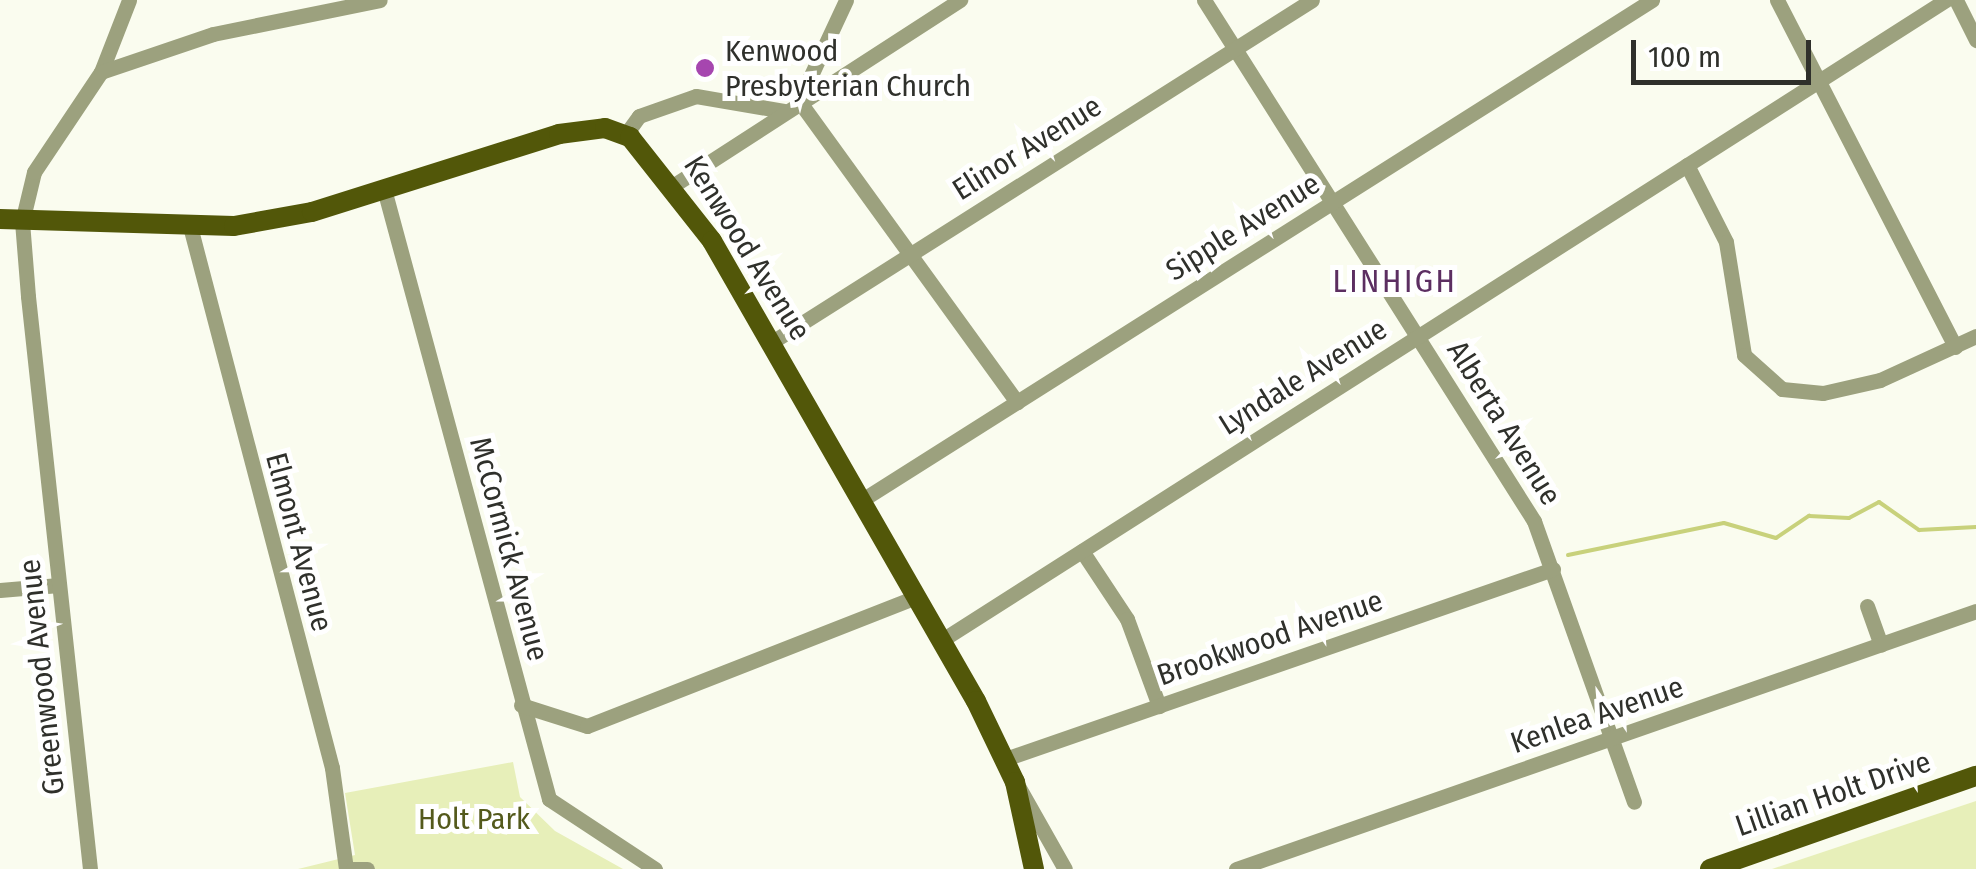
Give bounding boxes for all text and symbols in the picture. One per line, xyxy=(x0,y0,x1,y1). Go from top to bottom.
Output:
scale bar xyxy=(1636,20,1816,82)
place label: Kenwood Presbyterian Church xyxy=(725,33,971,104)
text: 100 m xyxy=(1648,39,1721,75)
marker: Kenwood Presbyterian Church xyxy=(694,57,716,79)
street label: Elinor Avenue xyxy=(946,88,1108,208)
street label: Kenwood Avenue xyxy=(676,149,818,347)
street label: Sipple Avenue xyxy=(1160,166,1326,288)
district label: LINHIGH xyxy=(1333,262,1457,300)
street label: Lyndale Avenue xyxy=(1213,311,1393,443)
street label: Alberta Avenue xyxy=(1439,334,1569,512)
street label: McCormick Avenue xyxy=(462,433,556,665)
street label: Elmont Avenue xyxy=(258,449,340,635)
street label: Greenwood Avenue xyxy=(12,557,72,797)
street label: Brookwood Avenue xyxy=(1153,583,1387,693)
street label: Kenlea Avenue xyxy=(1506,669,1688,761)
street label: Lillian Holt Drive xyxy=(1731,744,1935,844)
park label: Holt Park xyxy=(418,801,530,837)

